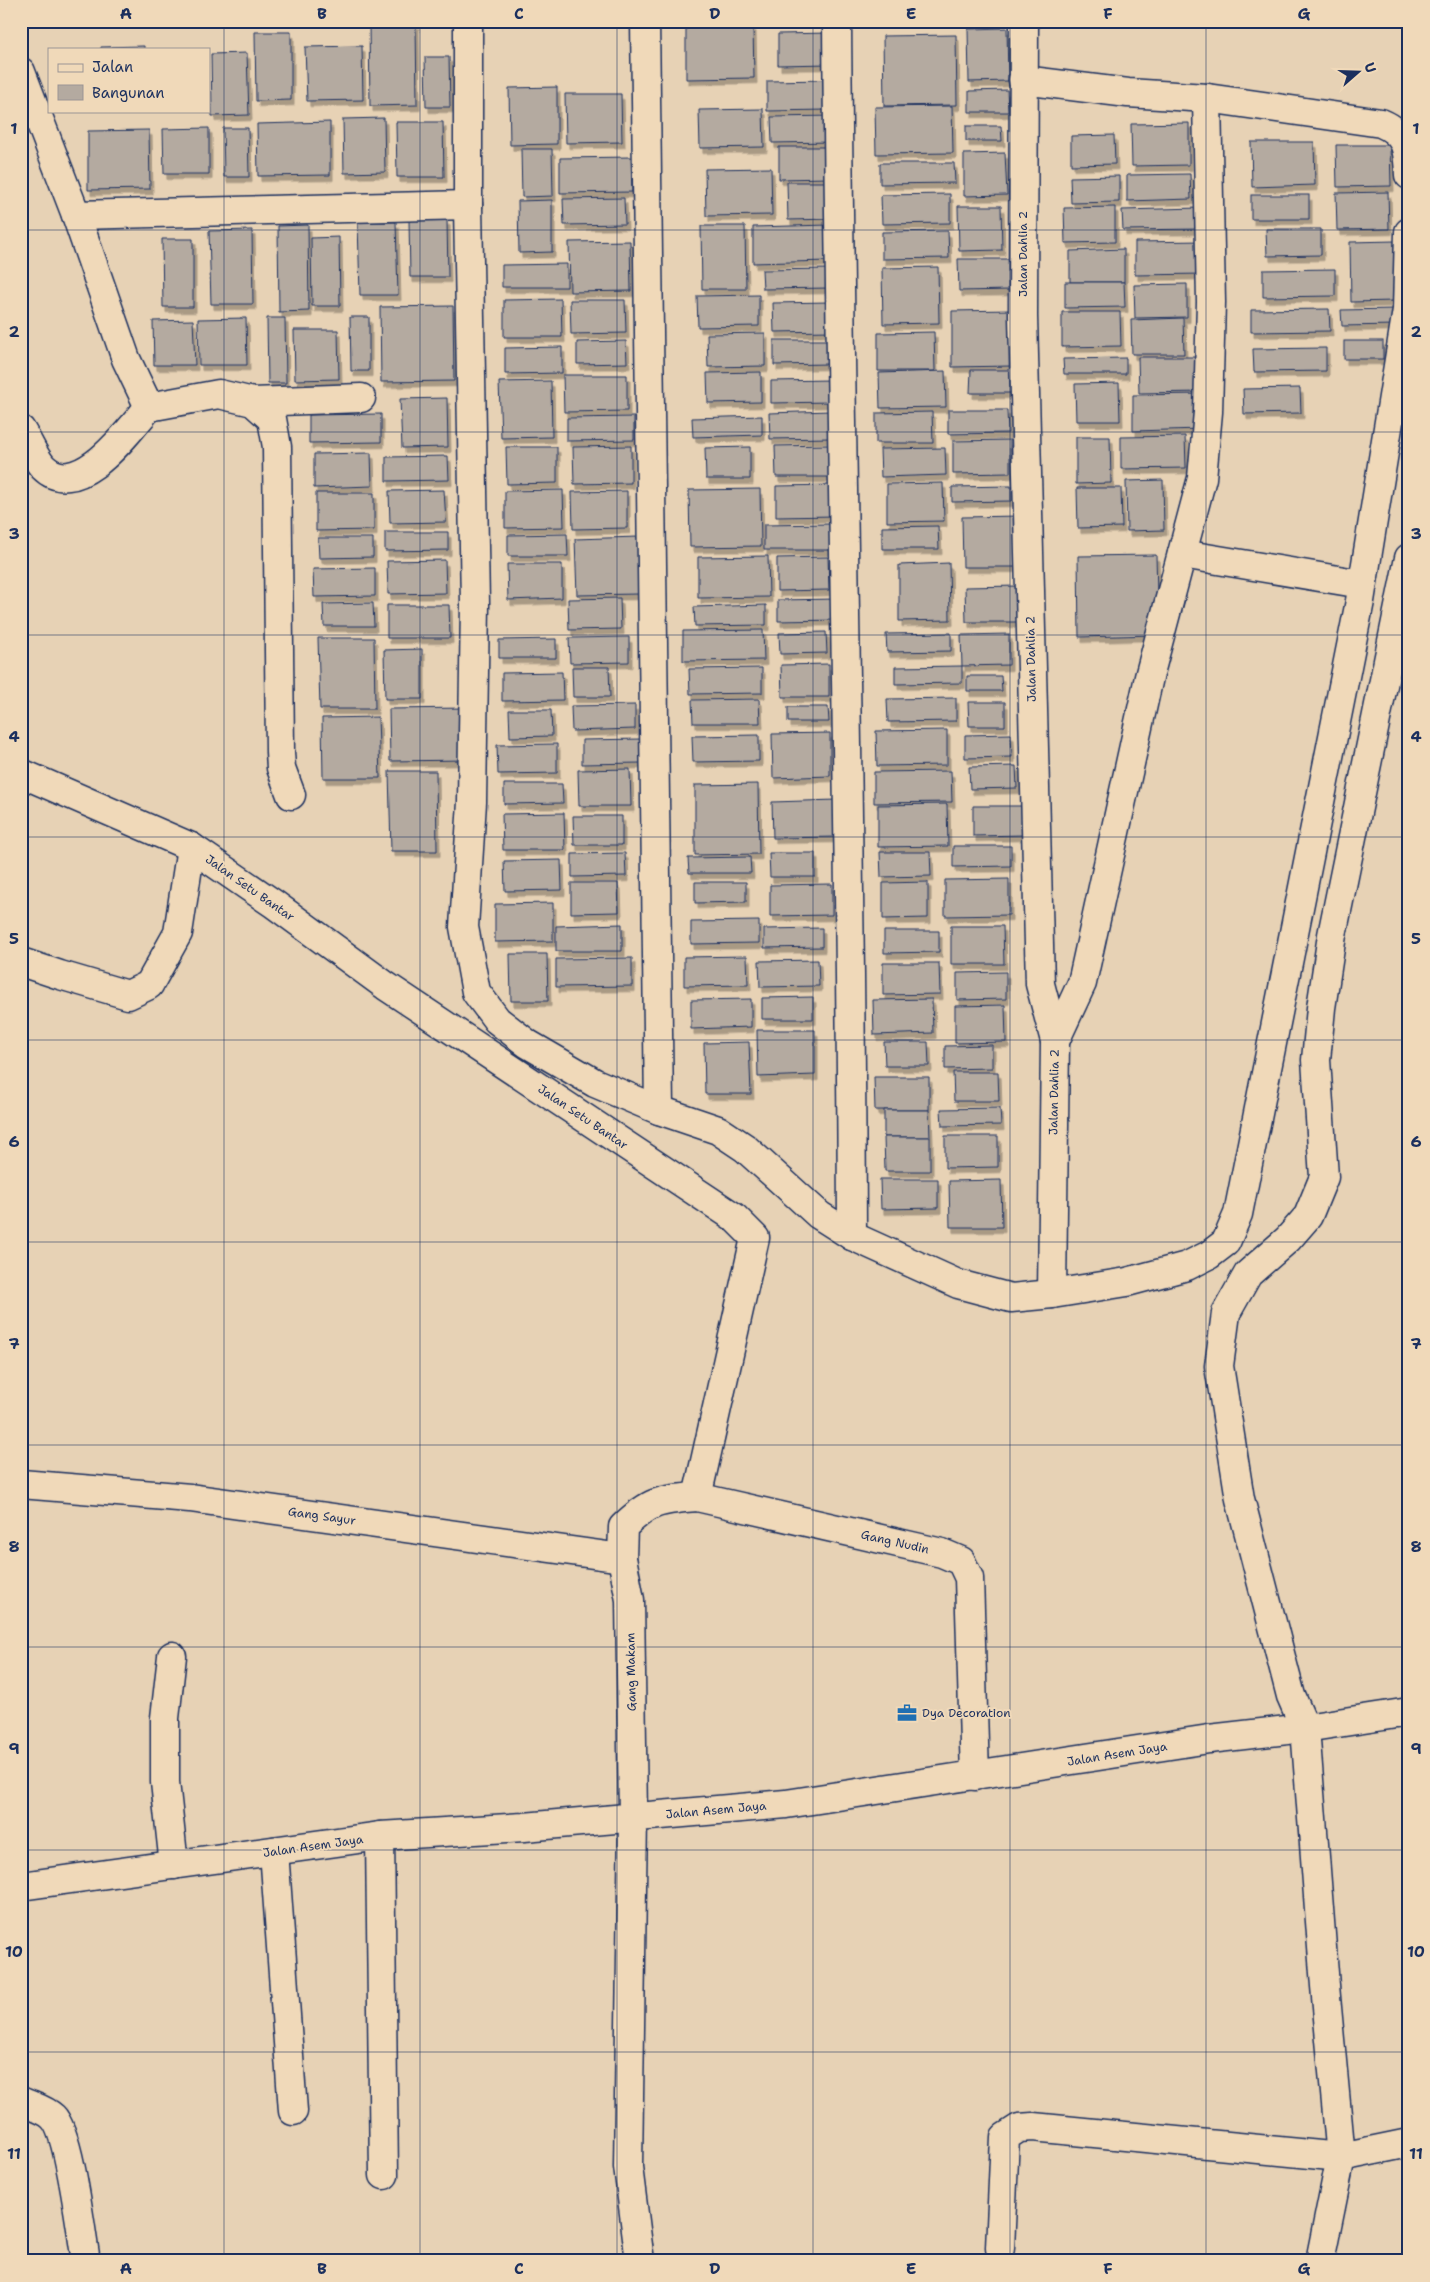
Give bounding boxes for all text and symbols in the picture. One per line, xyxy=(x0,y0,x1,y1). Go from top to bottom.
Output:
text: A xyxy=(120,3,132,24)
text: B xyxy=(317,3,327,24)
text: C xyxy=(514,3,524,24)
text: D xyxy=(709,3,721,24)
text: E xyxy=(906,3,916,24)
text: F xyxy=(1103,3,1113,24)
text: G xyxy=(1298,3,1311,24)
legend xyxy=(48,48,210,112)
north arrow xyxy=(1332,48,1382,98)
text: Jalan xyxy=(92,57,133,77)
text: U xyxy=(1360,60,1380,75)
text: Bangunan xyxy=(92,83,164,103)
text: 1 xyxy=(10,118,18,139)
text: 1 xyxy=(1412,118,1420,139)
street label: Jalan Dahlia 2 xyxy=(1015,211,1031,297)
text: 2 xyxy=(8,321,20,342)
text: 2 xyxy=(1410,321,1422,342)
text: 3 xyxy=(8,523,20,544)
text: 3 xyxy=(1410,523,1422,544)
street label: Jalan Dahlia 2 xyxy=(1022,616,1040,702)
text: 4 xyxy=(8,726,20,747)
text: 4 xyxy=(1410,726,1422,747)
street label: Jalan Setu Bantar xyxy=(202,851,298,925)
text: 5 xyxy=(9,928,19,949)
text: 5 xyxy=(1411,928,1421,949)
street label: Jalan Dahlia 2 xyxy=(1045,1049,1063,1135)
street label: Jalan Setu Bantar xyxy=(535,1081,632,1153)
text: 6 xyxy=(8,1131,20,1152)
text: 6 xyxy=(1410,1131,1422,1152)
text: 7 xyxy=(8,1333,20,1354)
text: 7 xyxy=(1410,1333,1422,1354)
street label: Gang Sayur xyxy=(287,1503,357,1529)
street label: Gang Nudin xyxy=(859,1526,931,1558)
text: 8 xyxy=(8,1536,20,1557)
text: 8 xyxy=(1410,1536,1422,1557)
street label: Gang Makam xyxy=(622,1633,640,1711)
office icon: Dya Decoration xyxy=(896,1702,918,1724)
place label: Dya Decoration xyxy=(922,1705,1011,1721)
text: 9 xyxy=(8,1738,20,1759)
street label: Jalan Asem Jaya xyxy=(1066,1738,1169,1770)
text: 9 xyxy=(1410,1738,1422,1759)
street label: Jalan Asem Jaya xyxy=(665,1798,768,1822)
street label: Jalan Asem Jaya xyxy=(262,1831,365,1861)
text: 10 xyxy=(5,1941,23,1962)
text: 10 xyxy=(1407,1941,1425,1962)
text: 11 xyxy=(7,2143,21,2164)
text: 11 xyxy=(1409,2143,1423,2164)
text: A xyxy=(120,2258,132,2279)
text: B xyxy=(317,2258,327,2279)
text: C xyxy=(514,2258,524,2279)
text: D xyxy=(709,2258,721,2279)
text: E xyxy=(906,2258,916,2279)
text: F xyxy=(1103,2258,1113,2279)
text: G xyxy=(1298,2258,1311,2279)

